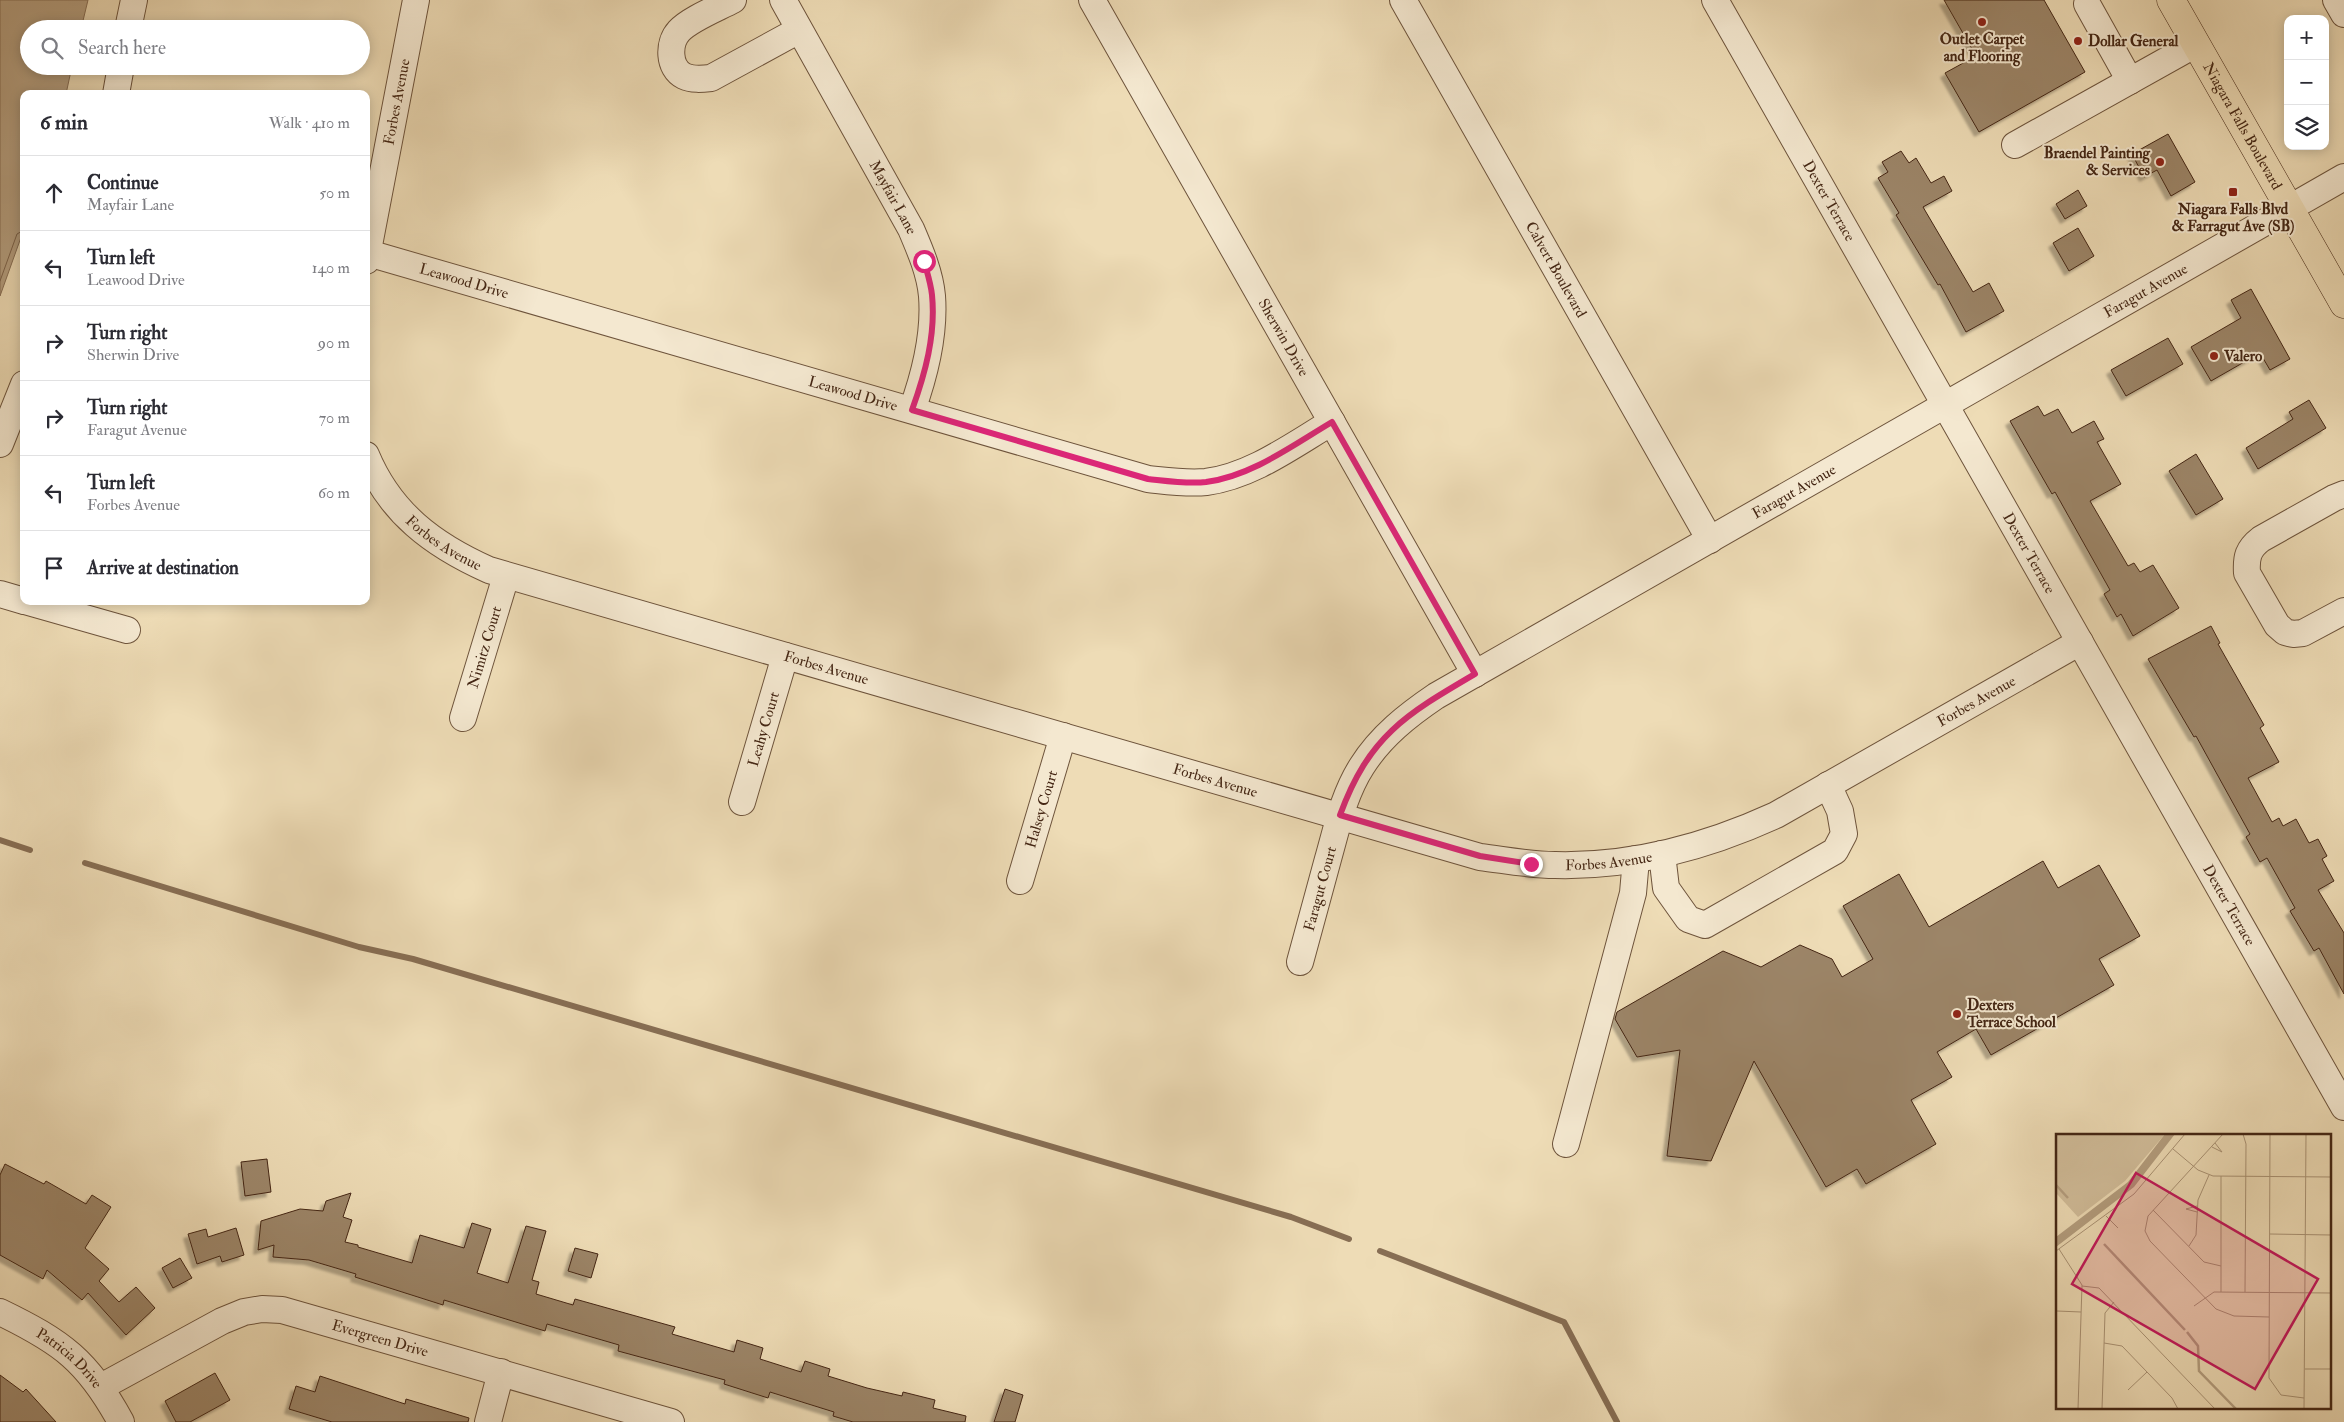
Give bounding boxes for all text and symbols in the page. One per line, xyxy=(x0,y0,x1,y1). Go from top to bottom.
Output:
map controls xyxy=(2284,15,2329,150)
button: + xyxy=(2284,15,2329,60)
marker: Outlet Carpet and Flooring xyxy=(1976,16,1988,28)
search box xyxy=(20,20,370,75)
place label: Outlet Carpet and Flooring xyxy=(1940,30,2024,67)
place label: Dollar General xyxy=(2088,32,2179,51)
icon: search xyxy=(38,34,66,62)
marker: Dollar General xyxy=(2072,35,2084,47)
text: Search here xyxy=(78,36,166,60)
street label: Forbes Avenue xyxy=(379,57,415,147)
street label: Niagara Falls Boulevard xyxy=(2199,59,2286,194)
button: − xyxy=(2284,60,2329,105)
button: layers xyxy=(2284,105,2329,150)
text: 6 min xyxy=(40,109,88,136)
text: Walk · 410 m xyxy=(269,113,350,133)
place label: Braendel Painting & Services xyxy=(2044,144,2151,180)
marker: Braendel Painting & Services xyxy=(2154,156,2166,168)
street label: Mayfair Lane xyxy=(865,157,921,237)
street label: Dexter Terrace xyxy=(1798,157,1859,245)
text: Continue xyxy=(87,171,158,195)
icon: ahead xyxy=(40,179,68,207)
text: 50 m xyxy=(319,183,350,203)
marker: Niagara Falls Blvd & Farragut Ave (SB) xyxy=(2227,186,2239,198)
text: Mayfair Lane xyxy=(87,195,174,215)
place label: Niagara Falls Blvd & Farragut Ave (SB) xyxy=(2172,200,2294,237)
street label: Calvert Boulevard xyxy=(1521,218,1591,322)
text: Turn left xyxy=(87,246,155,270)
route start xyxy=(913,250,936,273)
icon: left xyxy=(40,254,68,282)
text: 140 m xyxy=(312,258,350,278)
street label: Leawood Drive xyxy=(417,259,511,303)
street label: Faragut Avenue xyxy=(2100,259,2191,322)
text: Leawood Drive xyxy=(87,270,185,290)
street label: Sherwin Drive xyxy=(1254,295,1313,380)
text: Turn right xyxy=(87,321,167,345)
icon: right xyxy=(40,329,68,357)
text: 90 m xyxy=(318,333,350,353)
text: Sherwin Drive xyxy=(87,345,179,365)
place label: Valero xyxy=(2223,347,2263,366)
marker: Valero xyxy=(2208,350,2220,362)
street label: Leawood Drive xyxy=(806,372,900,416)
text: Turn right xyxy=(87,396,167,420)
icon: right xyxy=(40,404,68,432)
text: 70 m xyxy=(319,408,350,428)
text: Faragut Avenue xyxy=(87,420,187,440)
street label: Faragut Avenue xyxy=(1749,460,1840,523)
text: Turn left xyxy=(87,471,155,495)
icon: left xyxy=(40,479,68,507)
text: 60 m xyxy=(318,483,350,503)
text: Forbes Avenue xyxy=(87,495,180,515)
street label: Dexter Terrace xyxy=(1998,509,2059,597)
street label: Forbes Avenue xyxy=(401,512,484,575)
icon: arrive xyxy=(40,554,68,582)
text: Arrive at destination xyxy=(87,556,239,580)
street label: Nimitz Court xyxy=(464,604,506,691)
street label: Forbes Avenue xyxy=(781,647,871,689)
street label: Forbes Avenue xyxy=(1934,672,2019,731)
street label: Leahy Court xyxy=(744,689,784,769)
street label: Forbes Avenue xyxy=(1171,760,1260,802)
street label: Halsey Court xyxy=(1021,768,1062,850)
street label: Faragut Court xyxy=(1300,844,1341,933)
street label: Forbes Avenue xyxy=(1565,847,1654,875)
route end xyxy=(1520,853,1543,876)
street label: Dexter Terrace xyxy=(2198,861,2259,949)
place label: Dexters Terrace School xyxy=(1966,996,2056,1032)
marker: Dexters Terrace School xyxy=(1951,1008,1963,1020)
inset map xyxy=(2056,1134,2332,1410)
street label: Evergreen Drive xyxy=(330,1316,430,1362)
street label: Patricia Drive xyxy=(33,1324,106,1392)

